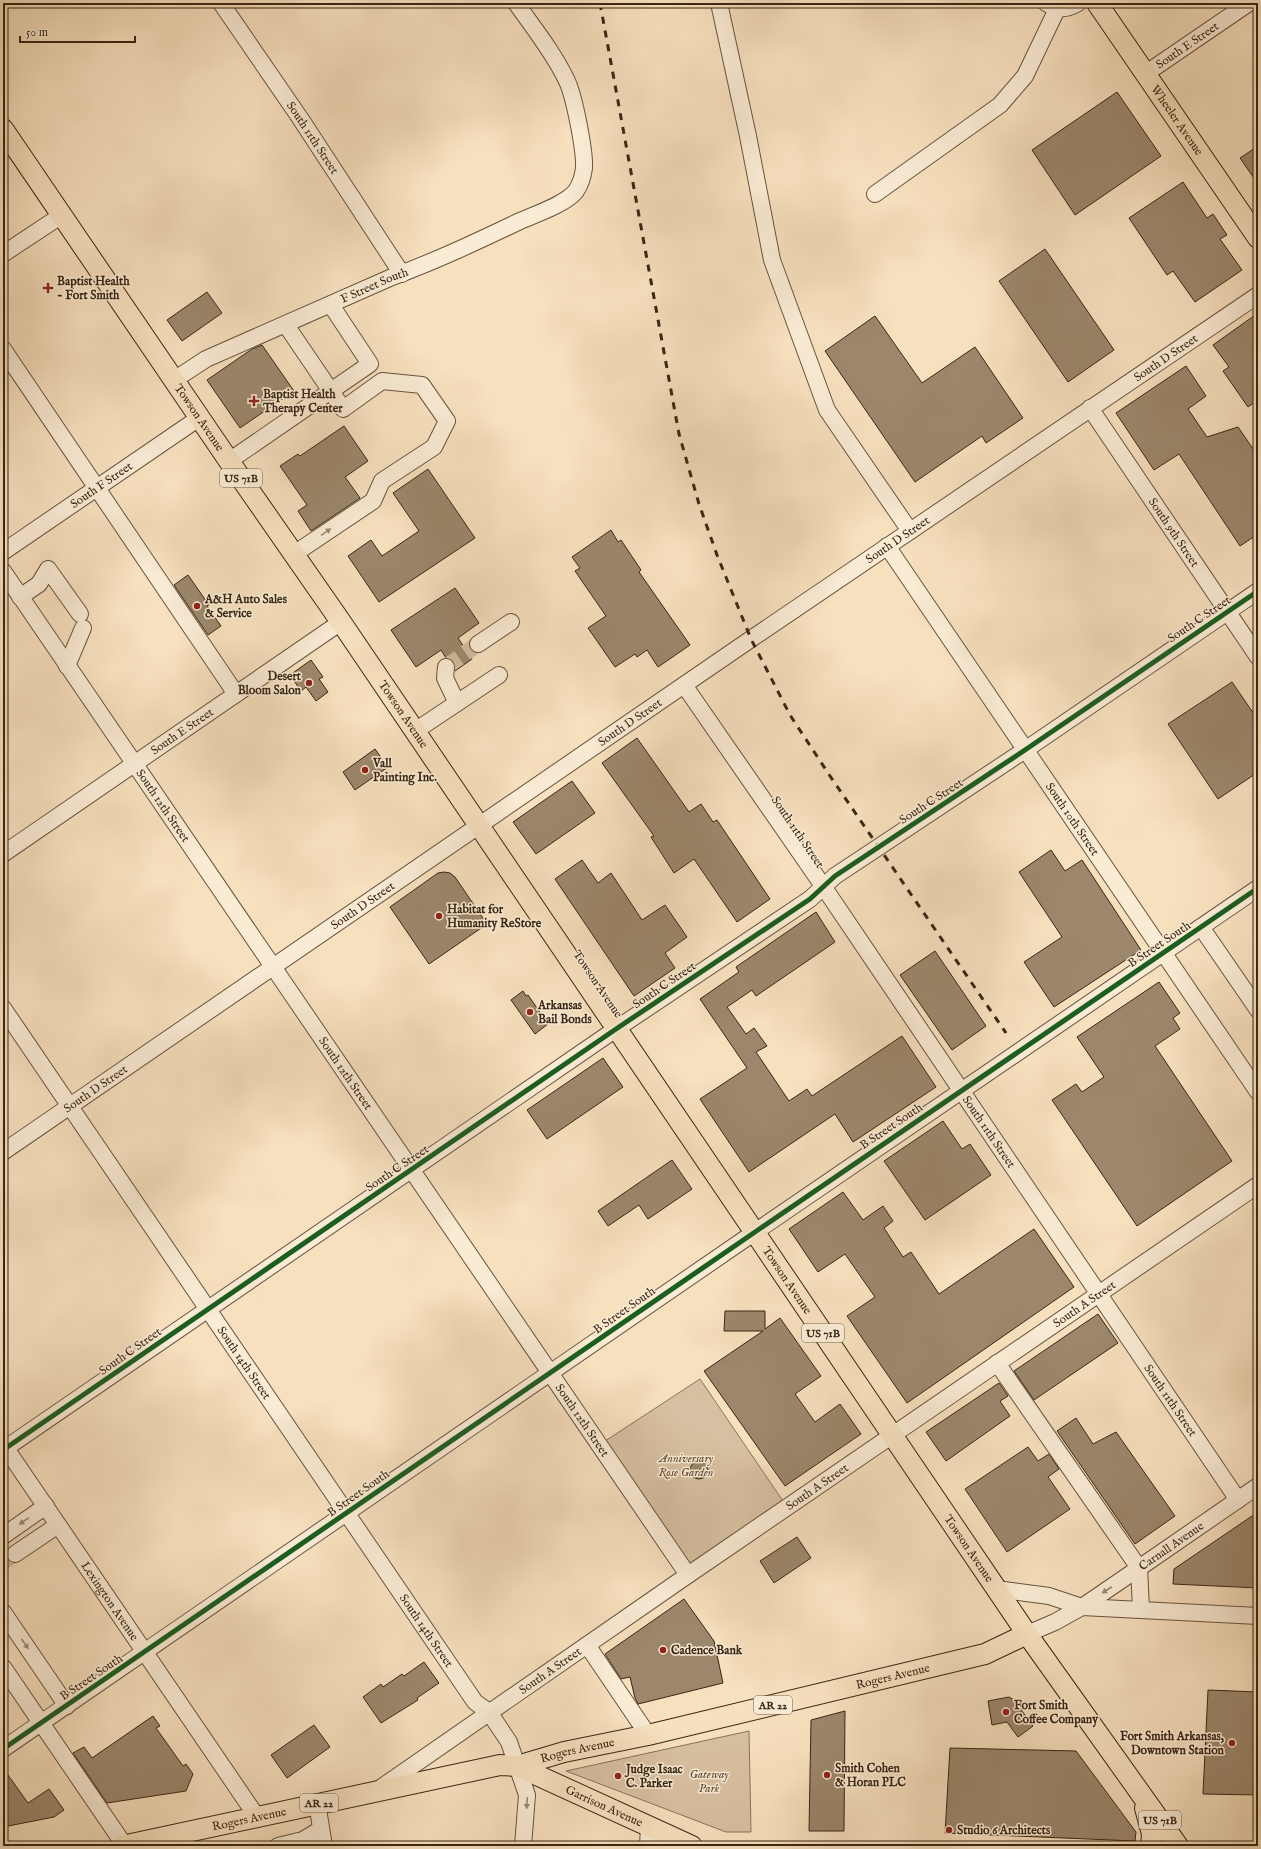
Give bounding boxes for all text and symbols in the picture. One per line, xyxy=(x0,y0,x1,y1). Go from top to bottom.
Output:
scale bar xyxy=(20,18,135,44)
street label: South E Street xyxy=(1153,19,1222,72)
text: 50 m xyxy=(26,25,48,40)
street label: Wheeler Avenue xyxy=(1148,82,1206,159)
street label: South 11th Street xyxy=(283,99,342,177)
street label: F Street South xyxy=(338,264,411,307)
place label: Baptist Health - Fort Smith xyxy=(57,274,130,303)
marker: Baptist Health - Fort Smith xyxy=(42,282,54,294)
street label: South D Street xyxy=(1131,331,1201,385)
street label: Towson Avenue xyxy=(171,381,227,455)
place label: Baptist Health Therapy Center xyxy=(262,387,343,417)
marker: Baptist Health Therapy Center xyxy=(248,395,260,407)
street label: South F Street xyxy=(68,459,135,512)
road number: US 71B xyxy=(220,469,262,487)
street label: South 9th Street xyxy=(1145,495,1202,570)
street label: South D Street xyxy=(863,513,933,567)
one-way arrow xyxy=(321,528,332,536)
place label: A&H Auto Sales & Service xyxy=(204,592,288,621)
street label: South C Street xyxy=(1165,593,1234,646)
marker: A&H Auto Sales & Service xyxy=(192,601,202,611)
place label: Desert Bloom Salon xyxy=(238,669,302,698)
marker: Desert Bloom Salon xyxy=(304,678,314,688)
street label: Towson Avenue xyxy=(375,678,431,751)
street label: South D Street xyxy=(595,695,665,750)
street label: South E Street xyxy=(148,705,216,758)
place label: Vall Painting Inc. xyxy=(372,756,437,786)
marker: Vall Painting Inc. xyxy=(360,765,370,775)
street label: South 12th Street xyxy=(132,767,193,845)
street label: South C Street xyxy=(897,775,966,828)
street label: South 10th Street xyxy=(1042,780,1102,859)
street label: South 11th Street xyxy=(768,793,827,871)
street label: South D Street xyxy=(328,879,398,933)
place label: Habitat for Humanity ReStore xyxy=(447,902,542,932)
marker: Habitat for Humanity ReStore xyxy=(434,911,444,921)
street label: B Street South xyxy=(1125,918,1194,971)
street label: Towson Avenue xyxy=(569,948,626,1021)
street label: South C Street xyxy=(630,959,699,1012)
place label: Arkansas Bail Bonds xyxy=(537,998,592,1027)
marker: Arkansas Bail Bonds xyxy=(525,1007,535,1017)
street label: South 12th Street xyxy=(315,1034,375,1113)
street label: South D Street xyxy=(61,1062,130,1116)
street label: South 11th Street xyxy=(959,1093,1018,1171)
street label: B Street South xyxy=(857,1100,926,1153)
street label: South C Street xyxy=(363,1142,432,1195)
street label: Towson Avenue xyxy=(759,1244,815,1318)
street label: South A Street xyxy=(1050,1278,1119,1331)
street label: B Street South xyxy=(590,1283,659,1337)
street label: South C Street xyxy=(96,1324,164,1378)
street label: South 14th Street xyxy=(214,1324,274,1403)
road number: US 71B xyxy=(802,1324,844,1342)
street label: South 11th Street xyxy=(1140,1362,1200,1439)
street label: South 12th Street xyxy=(552,1381,612,1460)
park label: Anniversary Rose Garden xyxy=(657,1451,714,1480)
street label: South A Street xyxy=(783,1461,851,1514)
street label: B Street South xyxy=(324,1466,393,1520)
street label: Towson Avenue xyxy=(940,1512,997,1586)
one-way arrow xyxy=(19,1517,30,1525)
street label: Carnall Avenue xyxy=(1136,1518,1207,1574)
street label: Lexington Avenue xyxy=(77,1559,142,1644)
one-way arrow xyxy=(1102,1586,1112,1594)
street label: South 14th Street xyxy=(396,1591,456,1670)
one-way arrow xyxy=(21,1639,29,1649)
place label: Cadence Bank xyxy=(671,1643,743,1658)
street label: South A Street xyxy=(516,1644,584,1698)
marker: Cadence Bank xyxy=(658,1645,668,1655)
street label: B Street South xyxy=(57,1651,126,1704)
street label: Rogers Avenue xyxy=(854,1660,932,1693)
road number: AR 22 xyxy=(754,1696,792,1714)
place label: Fort Smith Coffee Company xyxy=(1014,1698,1099,1728)
marker: Fort Smith Coffee Company xyxy=(1001,1707,1011,1717)
place label: Fort Smith Arkansas, Downtown Station xyxy=(1120,1729,1225,1758)
street label: Rogers Avenue xyxy=(539,1735,616,1767)
marker: Fort Smith Arkansas, Downtown Station xyxy=(1227,1738,1237,1748)
place label: Smith Cohen & Horan PLC xyxy=(835,1761,906,1790)
place label: Judge Isaac C. Parker xyxy=(624,1762,684,1791)
park label: Gateway Park xyxy=(689,1767,729,1796)
marker: Smith Cohen & Horan PLC xyxy=(822,1770,832,1780)
marker: Judge Isaac C. Parker xyxy=(613,1771,623,1781)
street label: Garrison Avenue xyxy=(563,1782,645,1831)
road number: AR 22 xyxy=(300,1794,338,1812)
one-way arrow xyxy=(523,1797,530,1809)
street label: Rogers Avenue xyxy=(211,1804,288,1834)
road number: US 71B xyxy=(1139,1811,1181,1829)
place label: Studio 6 Architects xyxy=(957,1823,1051,1838)
marker: Studio 6 Architects xyxy=(944,1825,954,1835)

